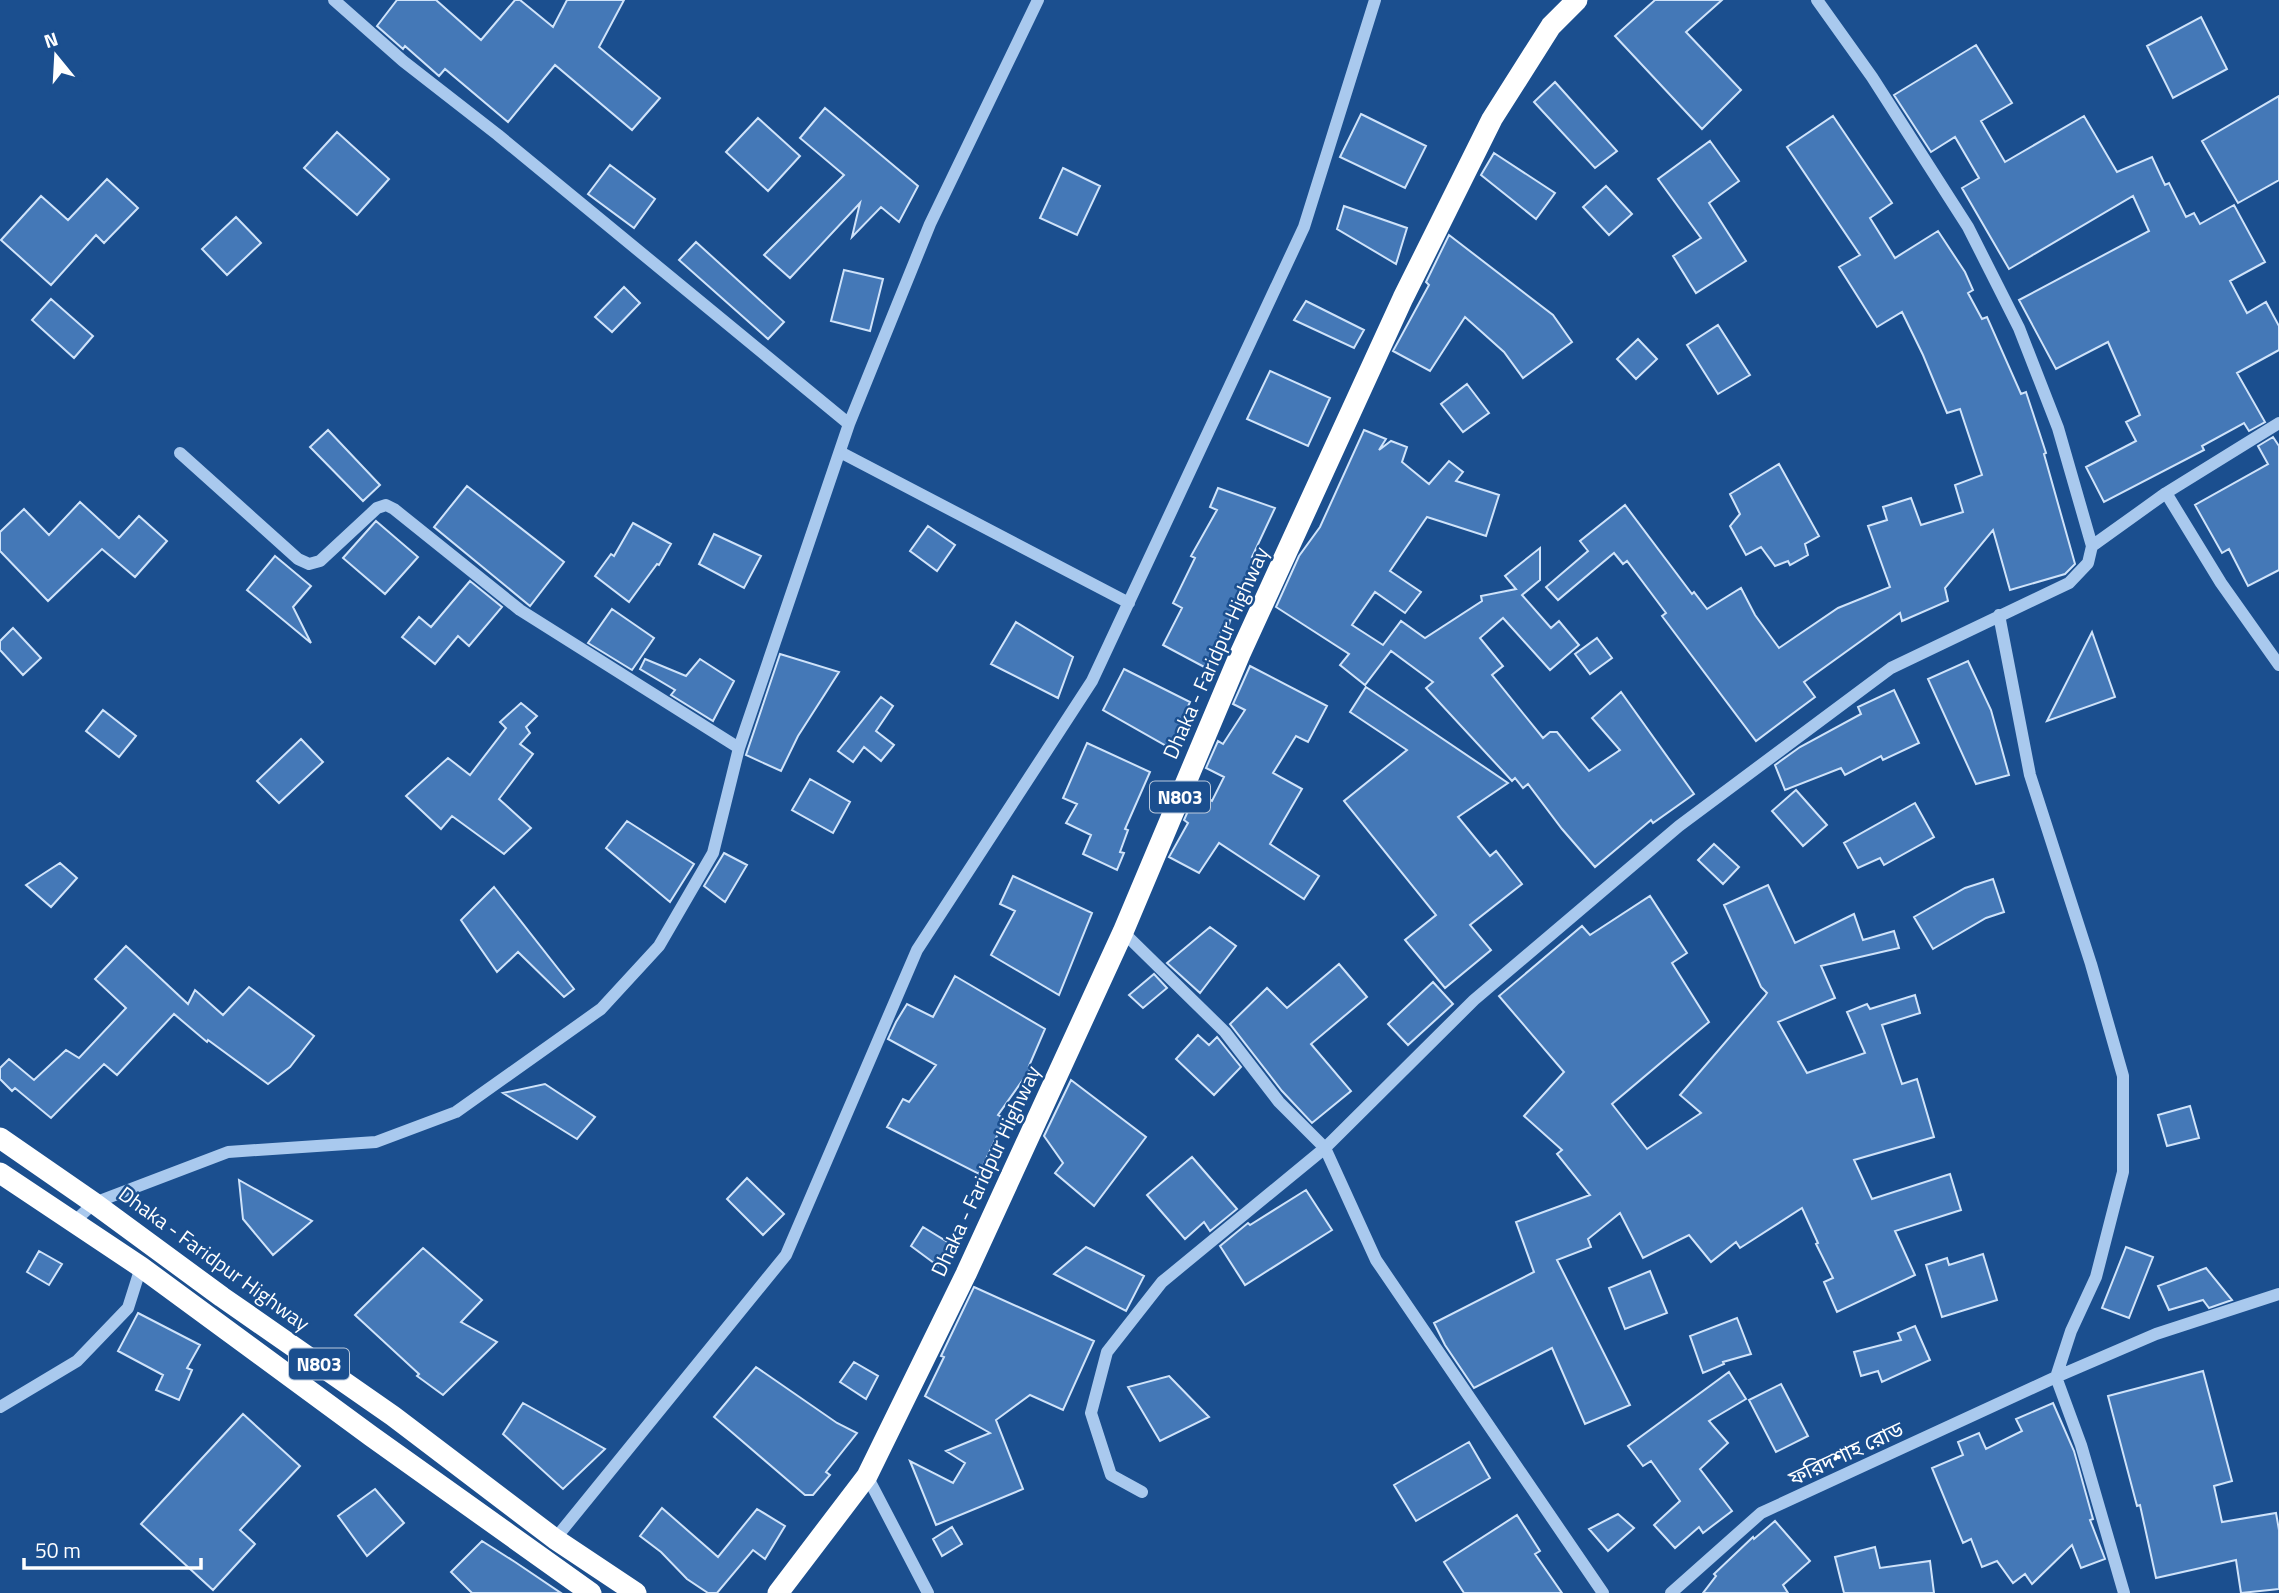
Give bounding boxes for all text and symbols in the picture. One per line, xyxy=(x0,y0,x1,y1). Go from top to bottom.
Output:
north arrow xyxy=(21,21,91,91)
text: N xyxy=(40,24,61,55)
street label: Dhaka - Faridpur Highway xyxy=(1154,541,1276,764)
road number: N803 xyxy=(1150,782,1210,812)
street label: Dhaka - Faridpur Highway xyxy=(922,1060,1048,1281)
street label: Dhaka - Faridpur Highway xyxy=(112,1178,317,1339)
road number: N803 xyxy=(289,1348,349,1380)
street label: ফরিদশাহ রোড xyxy=(1782,1412,1909,1494)
scale bar xyxy=(24,1526,201,1570)
text: 50 m xyxy=(35,1534,81,1566)

